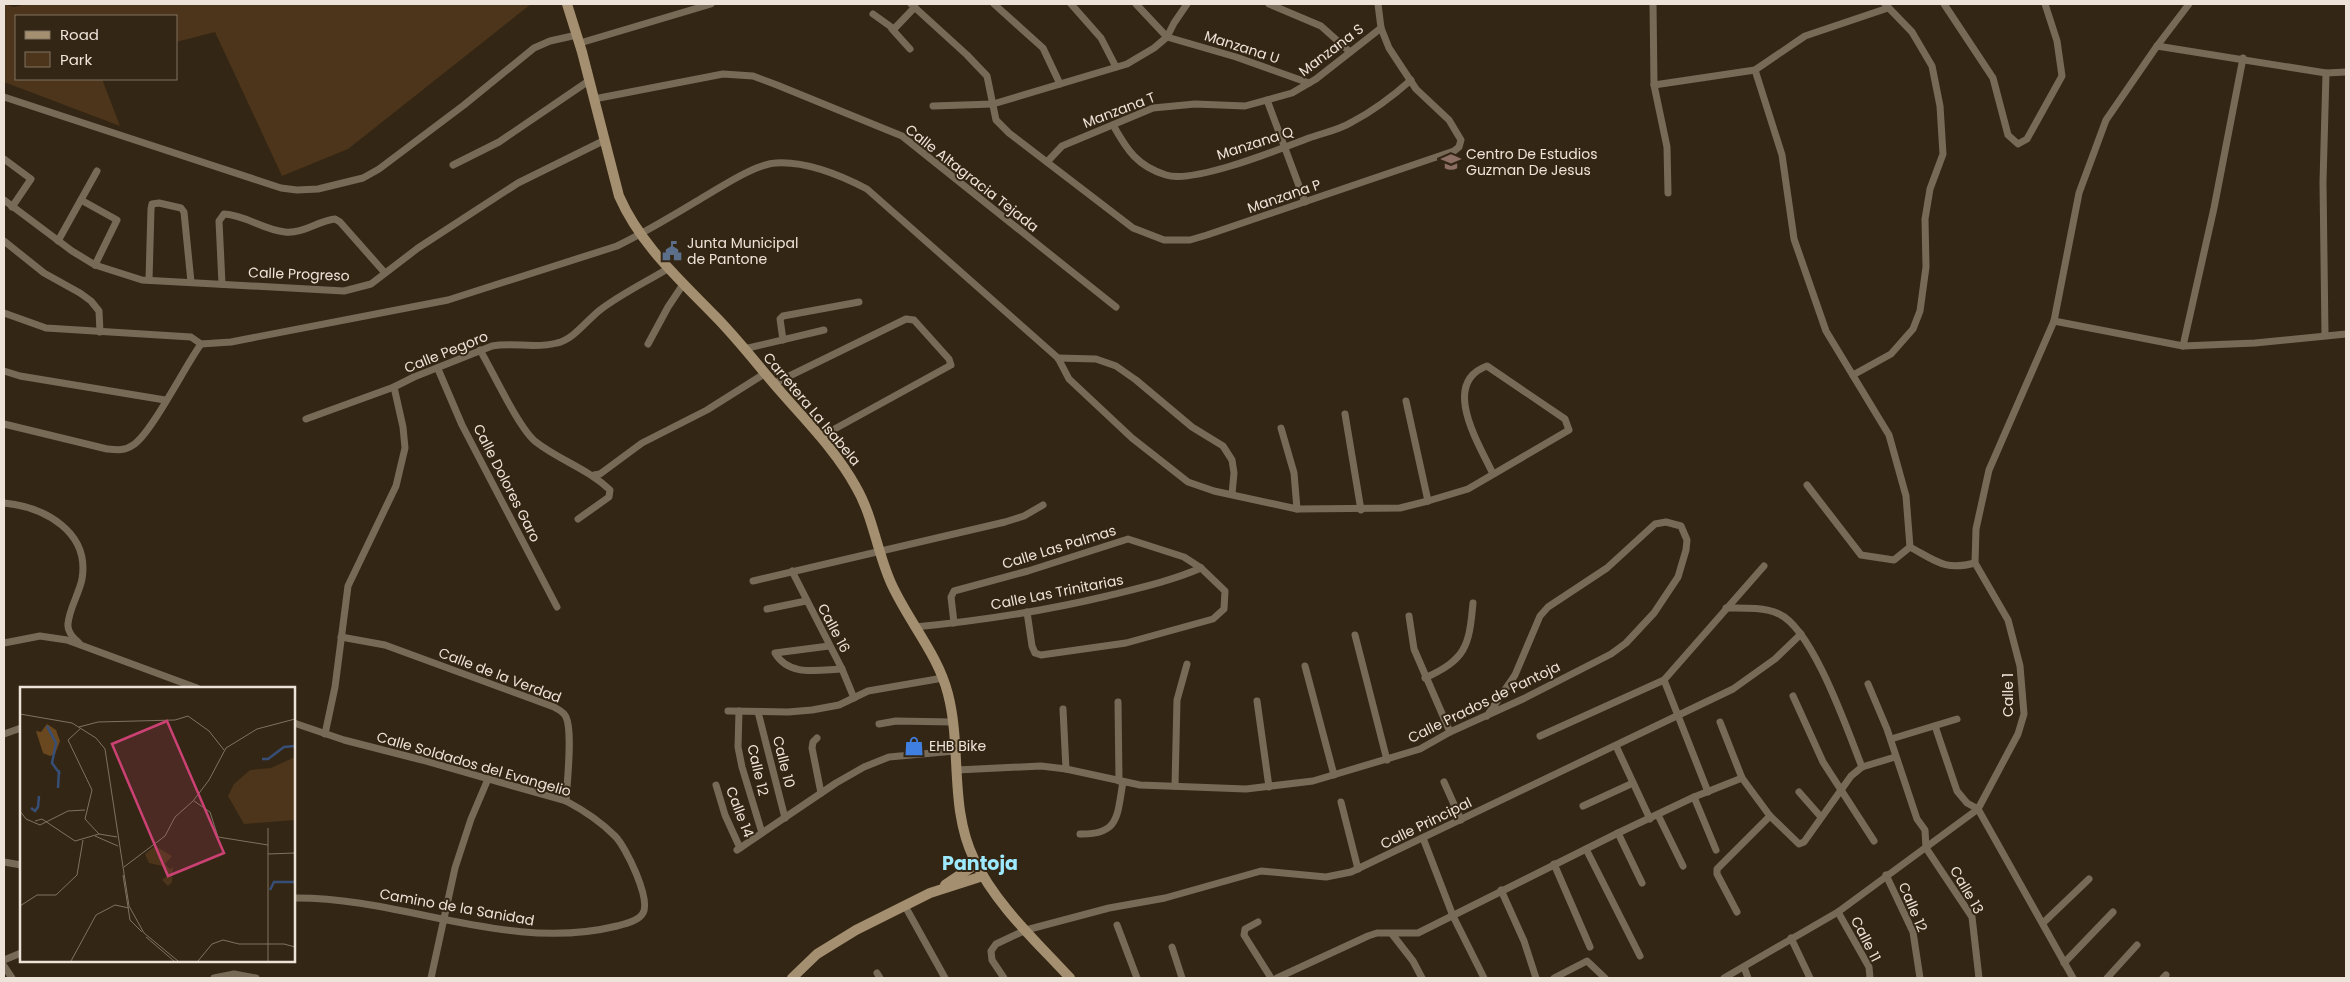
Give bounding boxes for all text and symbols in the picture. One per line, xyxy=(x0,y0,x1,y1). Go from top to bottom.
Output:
legend xyxy=(15,15,178,80)
street label: Manzana S xyxy=(1294,19,1368,81)
text: Road xyxy=(60,24,99,45)
street label: Manzana U xyxy=(1202,25,1282,69)
text: Park xyxy=(60,49,92,70)
street label: Manzana T xyxy=(1080,87,1158,133)
street label: Calle Altagracia Tejada xyxy=(901,120,1043,236)
street label: Manzana Q xyxy=(1214,121,1296,165)
place label: Centro De Estudios Guzman De Jesus xyxy=(1466,144,1598,180)
school or university icon: Centro De Estudios Guzman De Jesus xyxy=(1440,151,1462,173)
street label: Manzana P xyxy=(1245,174,1323,218)
place label: Junta Municipal de Pantone xyxy=(687,233,798,269)
public building icon: Junta Municipal de Pantone xyxy=(661,240,683,262)
street label: Calle Progreso xyxy=(248,262,350,286)
street label: Calle Pegoro xyxy=(401,326,491,378)
street label: Carretera La Isabela xyxy=(759,348,865,470)
street label: Calle Dolores Garo xyxy=(469,420,546,546)
street label: Calle Las Palmas xyxy=(999,520,1119,574)
street label: Calle Las Trinitarias xyxy=(989,569,1125,615)
street label: Calle 16 xyxy=(813,600,855,656)
street label: Calle de la Verdad xyxy=(436,642,564,708)
street label: Calle Prados de Pantoja xyxy=(1404,656,1564,748)
street label: Calle 1 xyxy=(1998,673,2018,717)
inset map xyxy=(20,687,295,962)
street label: Calle Soldados del Evangelio xyxy=(374,727,574,801)
street label: Calle 10 xyxy=(768,734,800,790)
shop icon: EHB Bike xyxy=(903,735,925,757)
place label: EHB Bike xyxy=(929,736,986,756)
street label: Calle 12 xyxy=(742,742,774,798)
street label: Calle 14 xyxy=(721,784,759,840)
street label: Calle Principal xyxy=(1377,792,1475,854)
district label: Pantoja xyxy=(942,850,1018,877)
street label: Calle 13 xyxy=(1945,862,1989,918)
street label: Calle 12 xyxy=(1894,879,1932,935)
street label: Camino de la Sanidad xyxy=(378,884,536,930)
street label: Calle 11 xyxy=(1846,913,1886,965)

